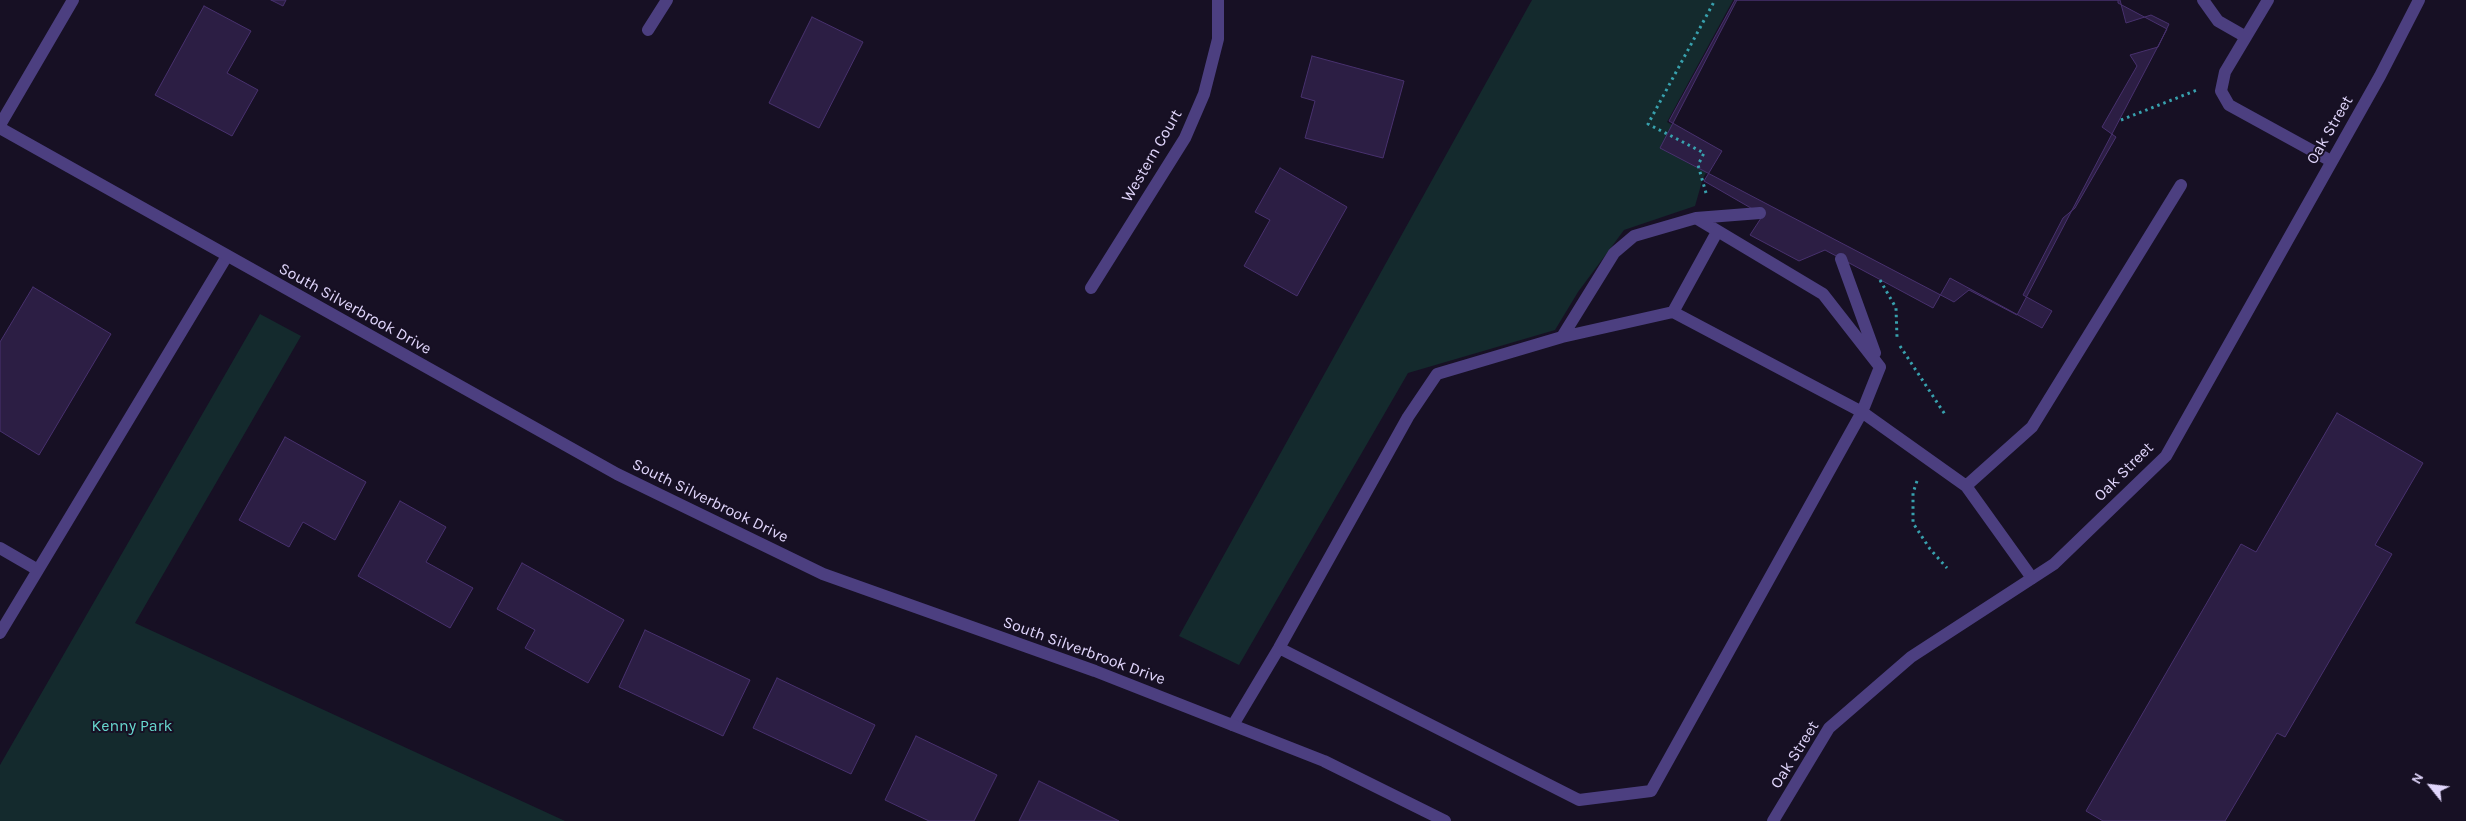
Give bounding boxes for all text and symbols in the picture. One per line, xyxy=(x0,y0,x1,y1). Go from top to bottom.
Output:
street label: Oak Street xyxy=(2303,92,2357,168)
street label: Western Court xyxy=(1118,106,1186,206)
street label: South Silverbrook Drive xyxy=(275,259,435,359)
street label: Oak Street xyxy=(2090,438,2158,506)
street label: South Silverbrook Drive xyxy=(629,455,791,547)
street label: South Silverbrook Drive xyxy=(1000,613,1168,689)
park label: Kenny Park xyxy=(92,716,172,736)
street label: Oak Street xyxy=(1767,718,1823,792)
north arrow xyxy=(2406,761,2456,811)
text: N xyxy=(2408,770,2427,787)

